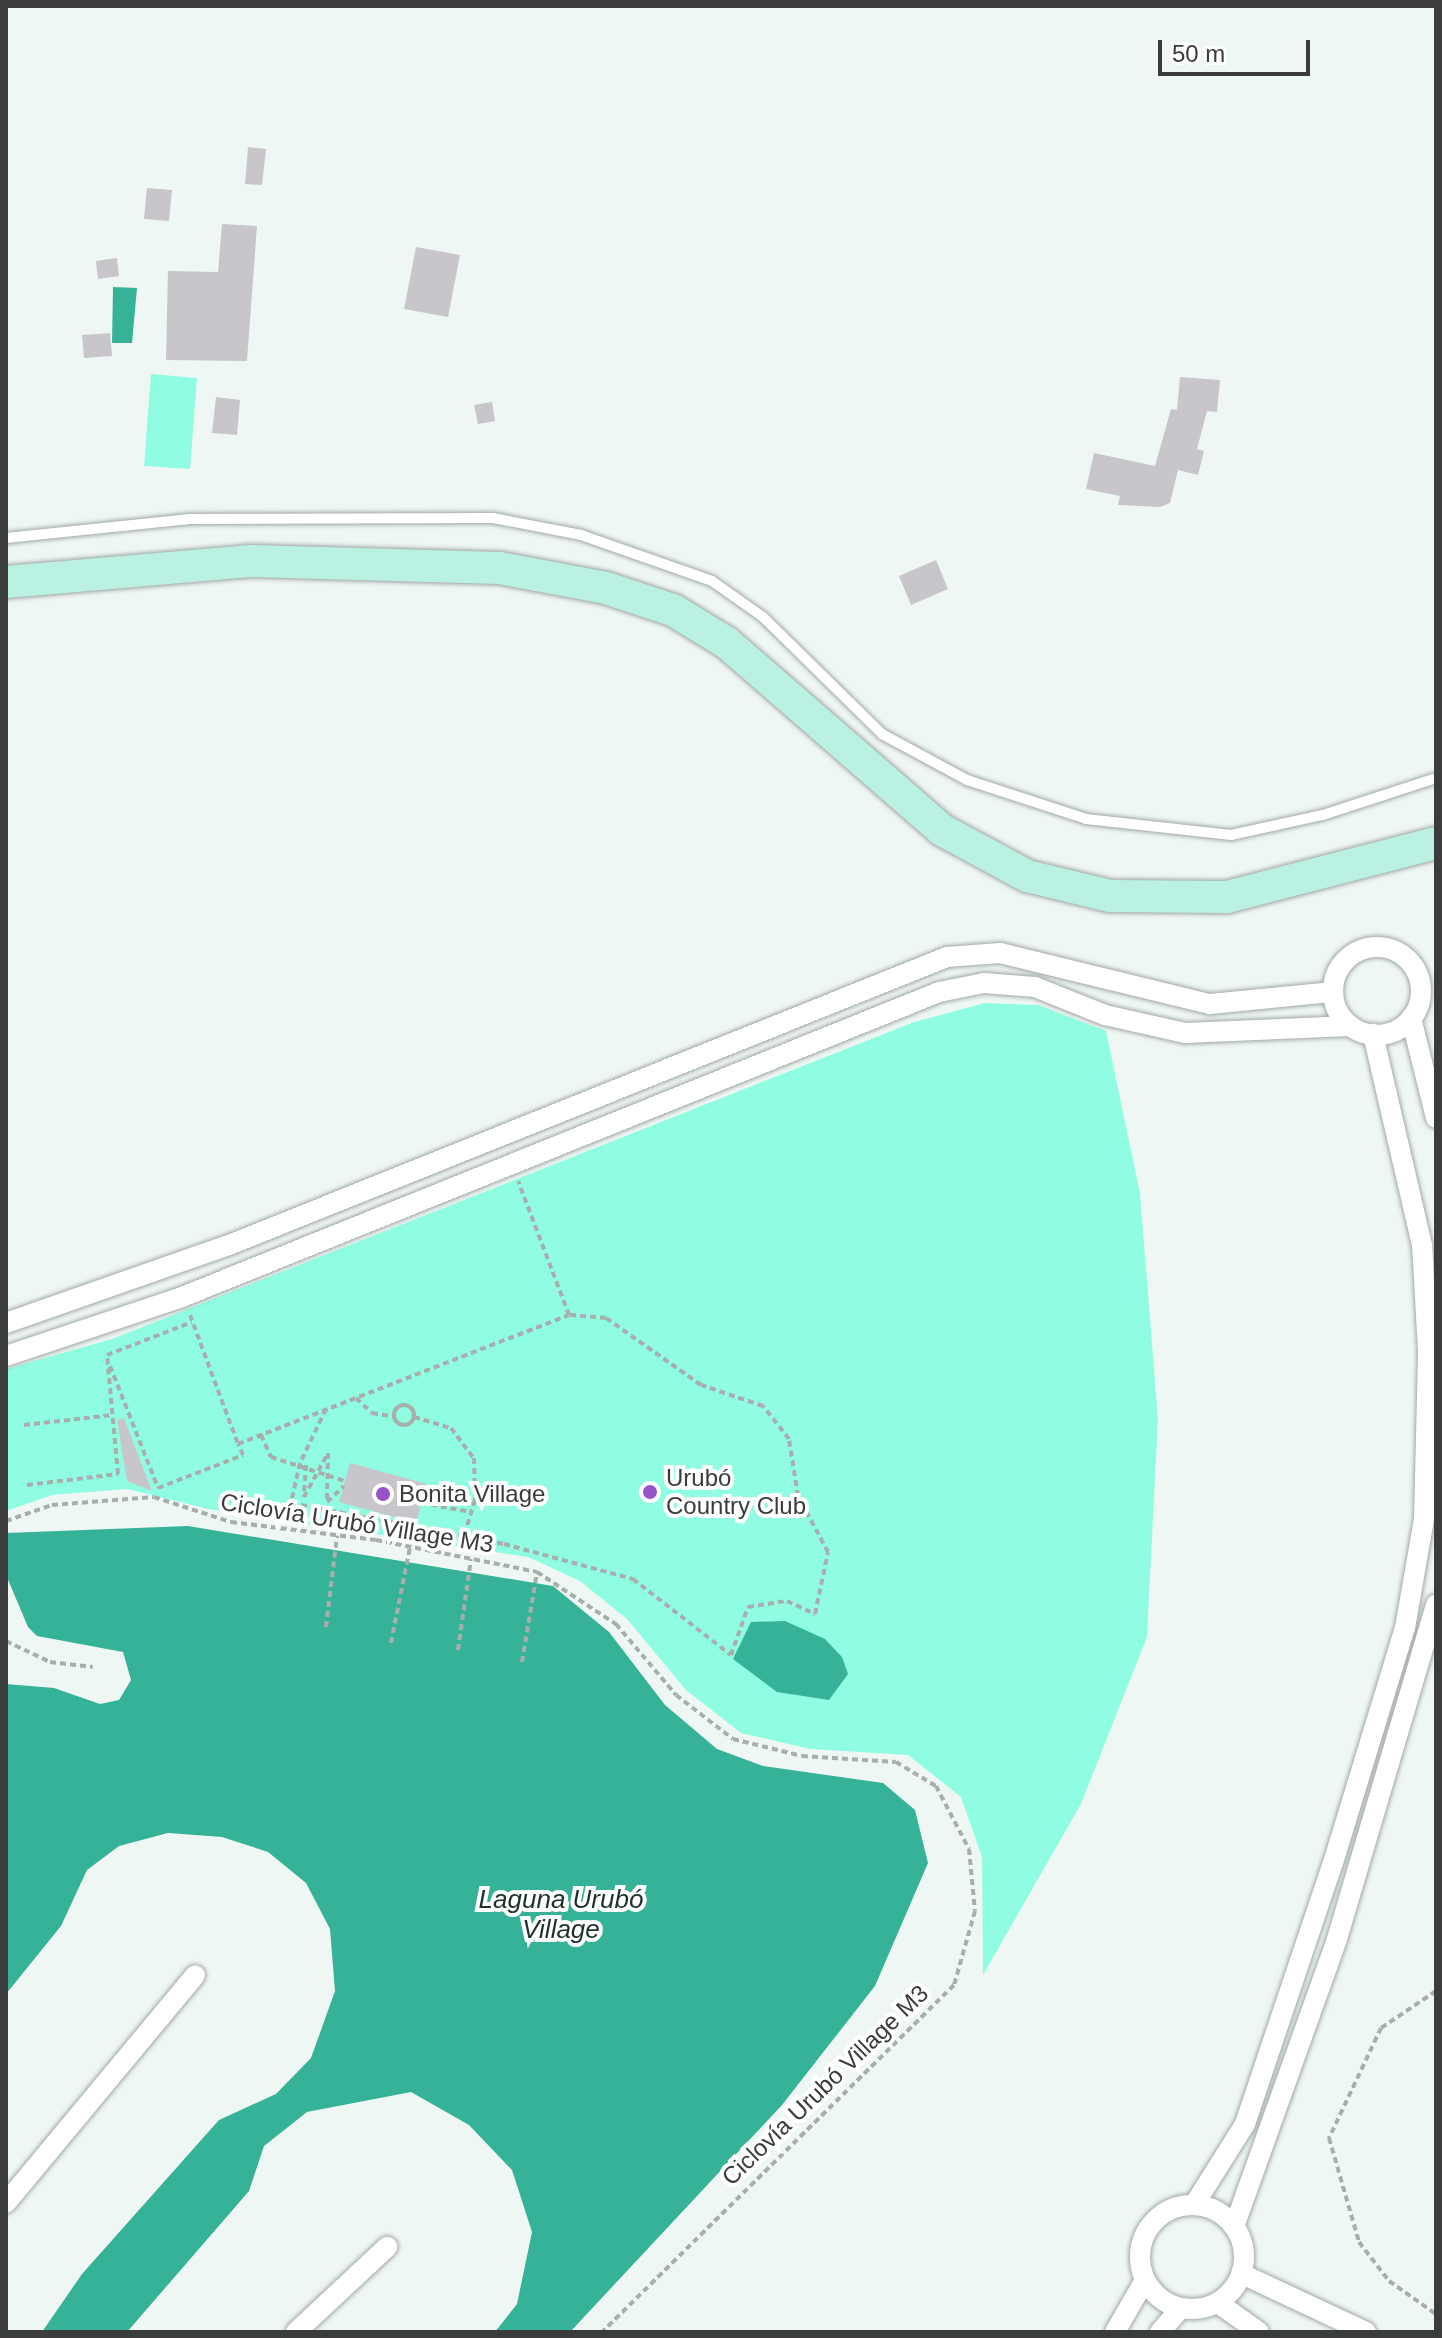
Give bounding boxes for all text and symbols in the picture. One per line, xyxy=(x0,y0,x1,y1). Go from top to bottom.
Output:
scale bar xyxy=(1162,24,1314,74)
text: 50 m xyxy=(1172,40,1225,67)
place label: Urubó Country Club xyxy=(666,1464,806,1520)
place label: Bonita Village xyxy=(399,1480,545,1508)
marker: Urubó Country Club xyxy=(641,1483,659,1501)
marker: Bonita Village xyxy=(374,1485,392,1503)
street label: Ciclovía Urubó Village M3 xyxy=(219,1487,495,1559)
water label: Laguna Urubó Village xyxy=(479,1884,643,1946)
street label: Ciclovía Urubó Village M3 xyxy=(716,1979,934,2191)

